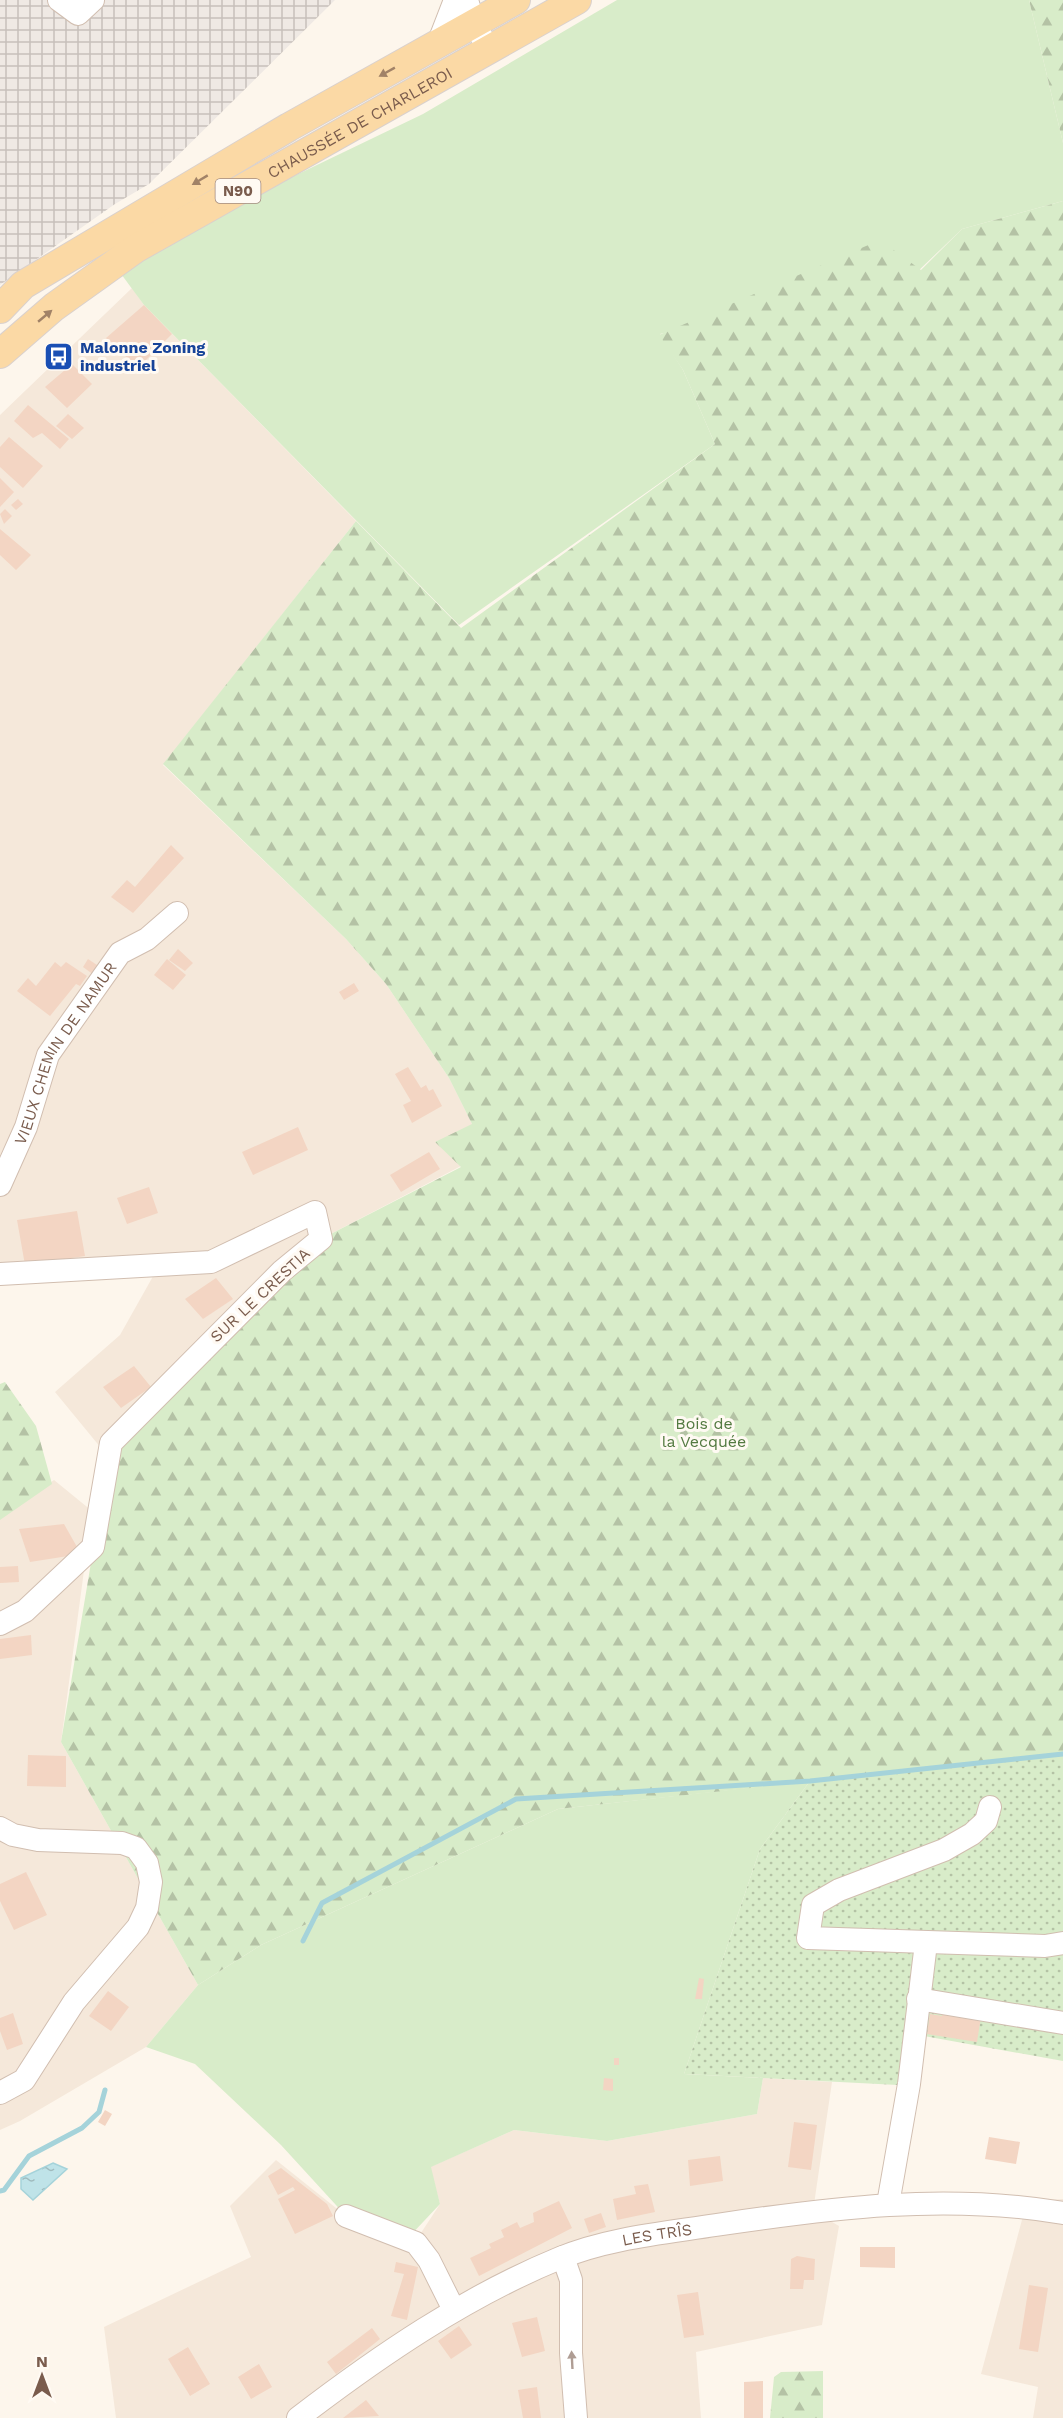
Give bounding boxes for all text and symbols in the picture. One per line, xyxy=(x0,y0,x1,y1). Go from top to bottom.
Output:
street label: CHAUSSÉE DE CHARLEROI xyxy=(264,63,455,182)
one-way arrow xyxy=(378,67,395,77)
one-way arrow xyxy=(192,175,208,186)
road number: N90 xyxy=(216,179,260,203)
one-way arrow xyxy=(37,310,52,323)
place label: Malonne Zoning industriel xyxy=(80,338,205,375)
bus stop icon: Malonne Zoning industriel xyxy=(43,340,75,372)
street label: VIEUX CHEMIN DE NAMUR xyxy=(10,958,120,1148)
street label: SUR LE CRESTIA xyxy=(206,1244,314,1346)
park label: Bois de la Vecquée xyxy=(662,1414,746,1451)
street label: LES TRÎS xyxy=(620,2219,693,2249)
north arrow xyxy=(12,2346,72,2406)
one-way arrow xyxy=(567,2350,577,2369)
text: N xyxy=(36,2352,48,2371)

